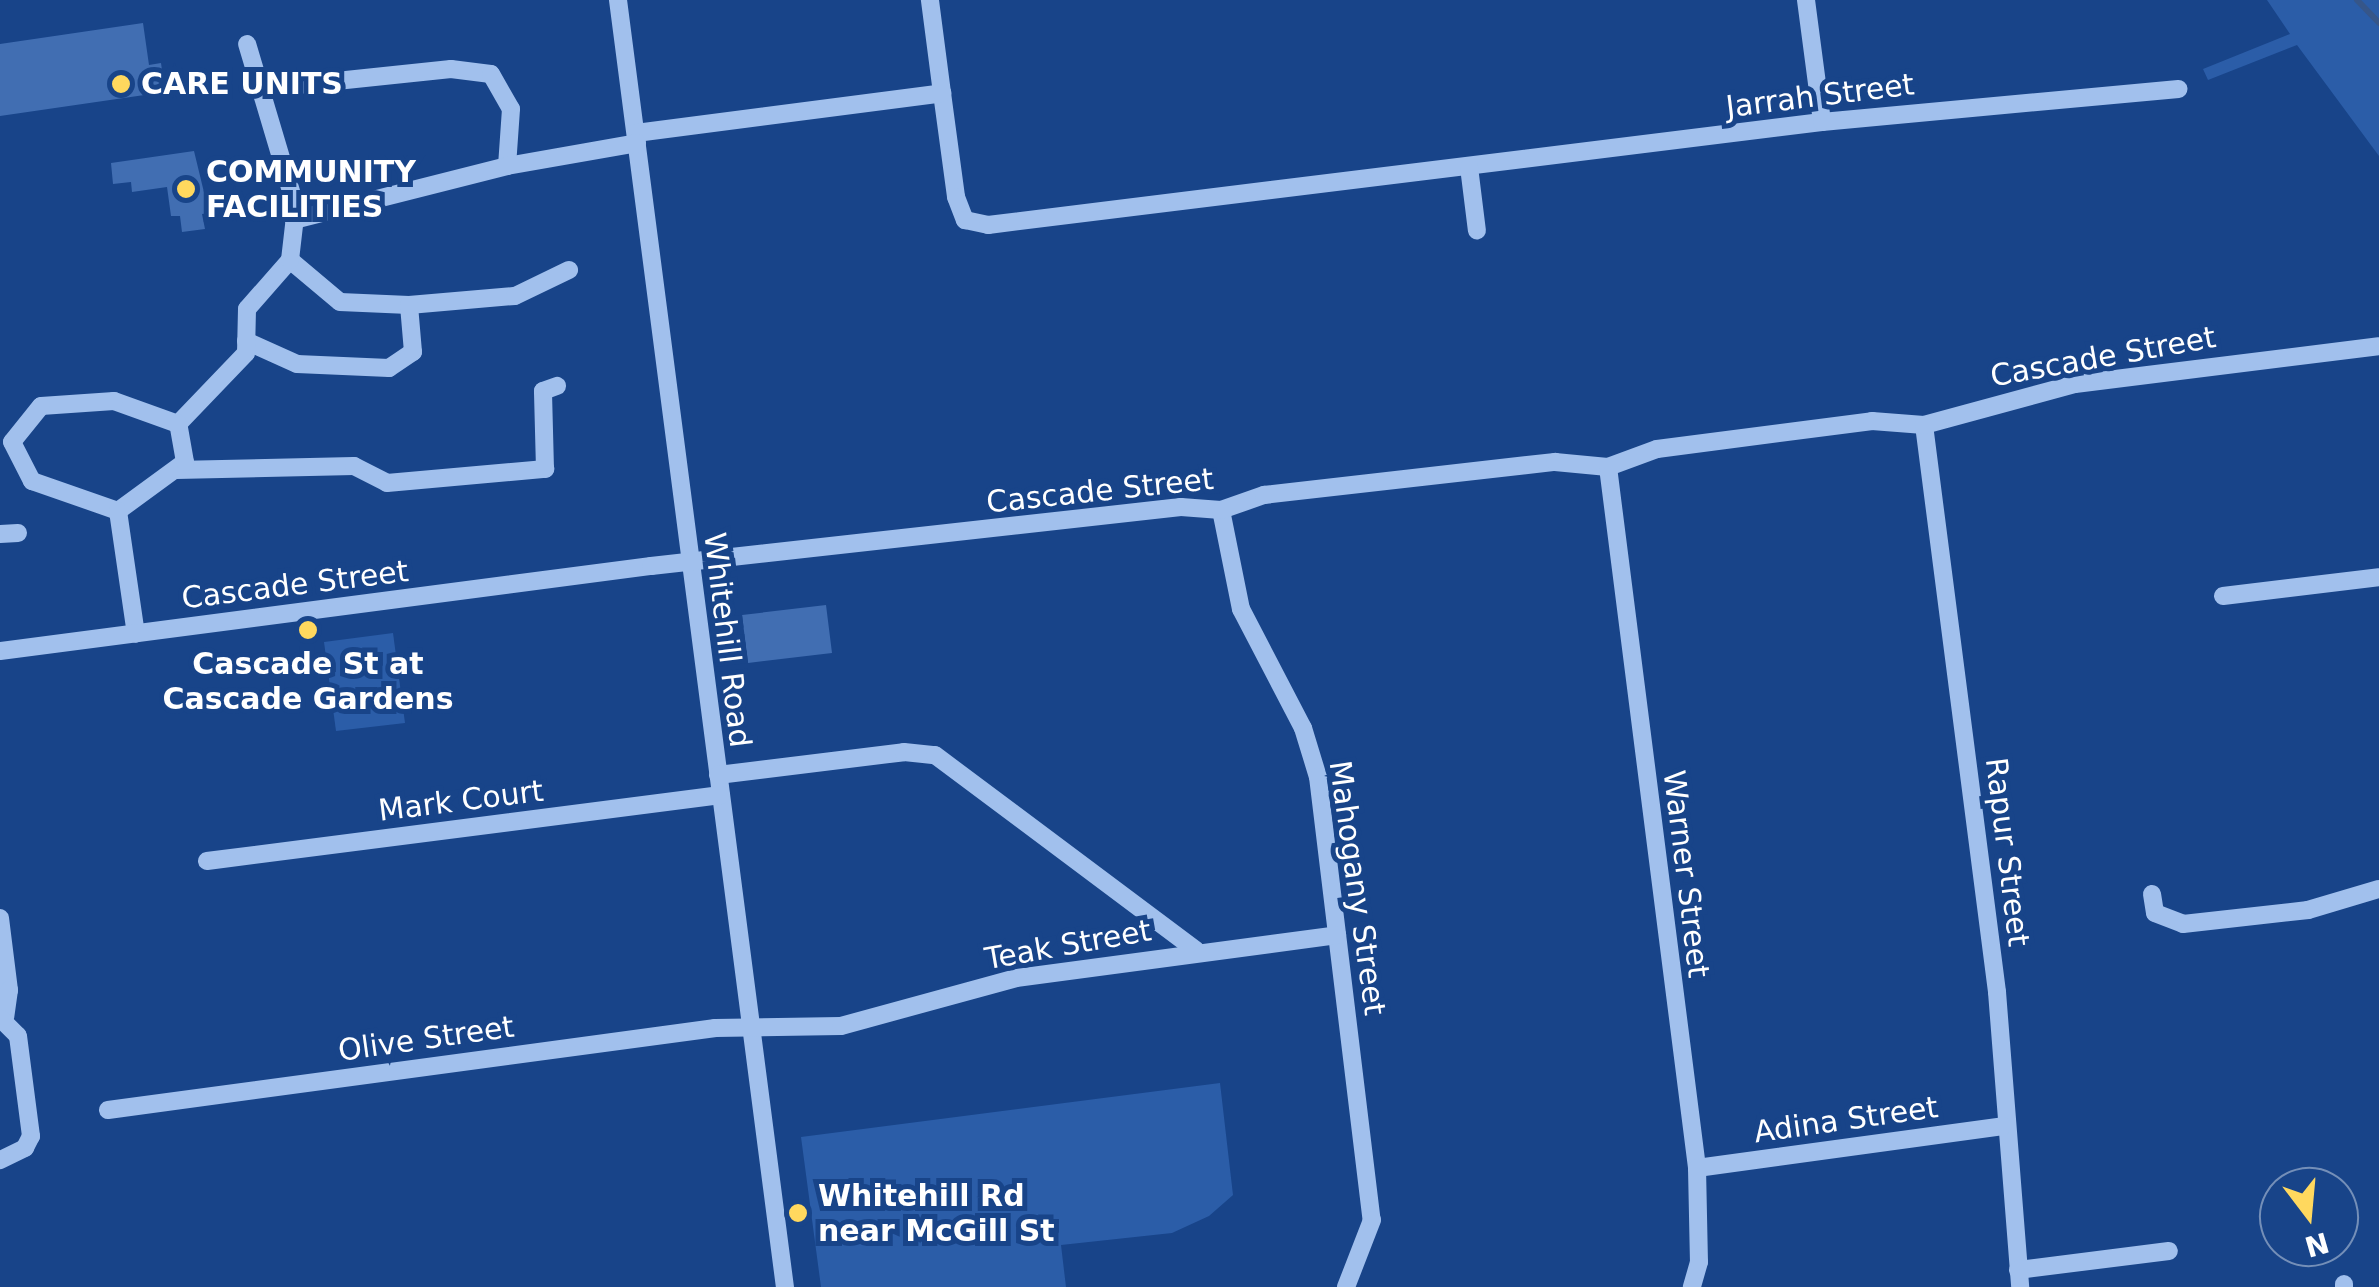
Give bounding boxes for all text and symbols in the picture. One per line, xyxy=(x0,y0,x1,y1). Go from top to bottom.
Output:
place label: CARE UNITS xyxy=(141,66,343,102)
street label: Jarrah Street xyxy=(1724,67,1916,125)
marker: CARE UNITS xyxy=(110,73,132,95)
place label: COMMUNITY FACILITIES xyxy=(206,154,416,224)
marker: COMMUNITY FACILITIES xyxy=(175,178,197,200)
street label: Cascade Street xyxy=(1988,319,2218,395)
street label: Cascade Street xyxy=(985,461,1215,521)
street label: Whitehill Road xyxy=(696,531,758,749)
street label: Cascade Street xyxy=(180,553,410,617)
marker: Cascade St at Cascade Gardens xyxy=(297,619,319,641)
place label: Cascade St at Cascade Gardens xyxy=(162,646,454,716)
street label: Rapur Street xyxy=(1978,756,2036,948)
street label: Mahogany Street xyxy=(1321,758,1393,1018)
street label: Warner Street xyxy=(1655,768,1717,980)
street label: Mark Court xyxy=(376,773,546,829)
street label: Teak Street xyxy=(982,913,1154,977)
street label: Olive Street xyxy=(336,1009,516,1069)
street label: Adina Street xyxy=(1752,1089,1940,1151)
north arrow xyxy=(2259,1167,2359,1267)
place label: Whitehill Rd near McGill St xyxy=(818,1178,1055,1248)
marker: Whitehill Rd near McGill St xyxy=(787,1202,809,1224)
text: N xyxy=(2301,1225,2333,1263)

